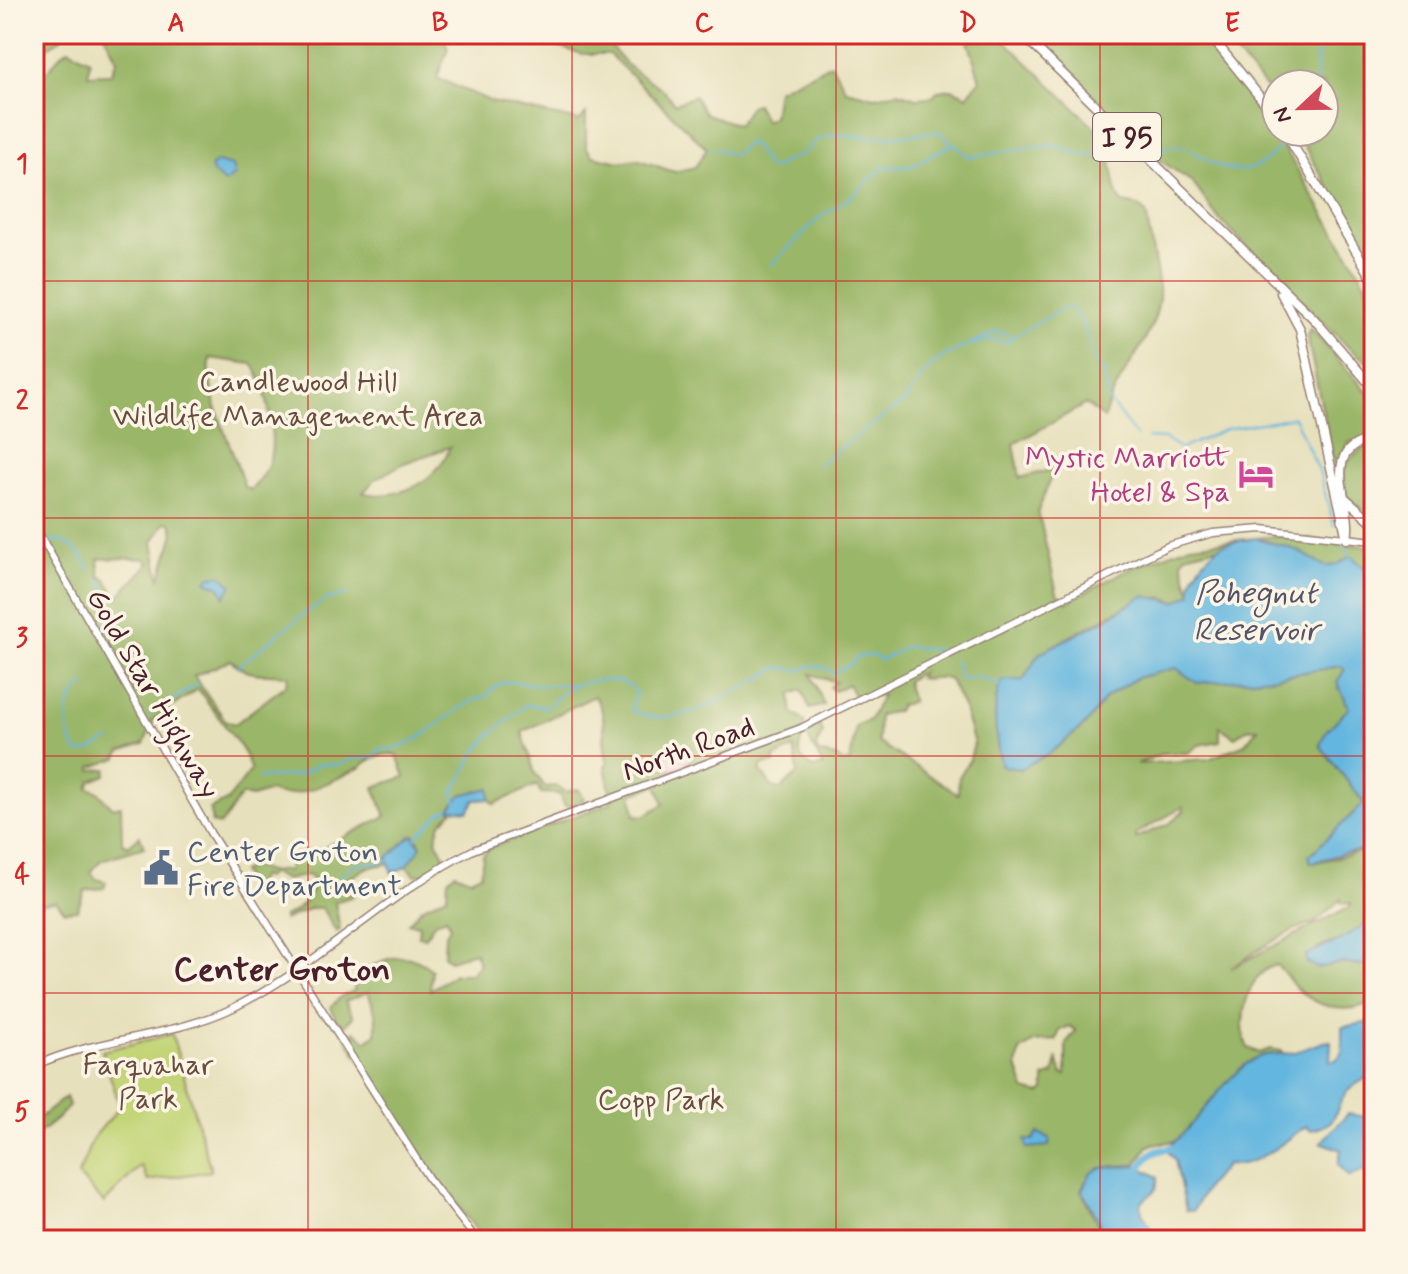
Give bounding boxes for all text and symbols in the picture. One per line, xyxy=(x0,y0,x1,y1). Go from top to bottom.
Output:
text: A xyxy=(167,7,185,41)
text: B xyxy=(432,7,448,41)
text: C xyxy=(695,7,714,41)
text: D xyxy=(959,7,977,41)
text: E xyxy=(1224,7,1240,41)
north arrow xyxy=(1260,68,1340,148)
text: N xyxy=(1268,103,1299,127)
road number: I 95 xyxy=(1093,113,1161,161)
text: 1 xyxy=(16,148,28,182)
park label: Candlewood Hill Wildlife Management Area xyxy=(113,363,483,436)
text: 2 xyxy=(16,385,29,419)
place label: Mystic Marriott Hotel & Spa xyxy=(1025,439,1230,512)
hotel icon: Mystic Marriott Hotel & Spa xyxy=(1237,455,1275,493)
water label: Pohegnut Reservoir xyxy=(1193,573,1324,652)
street label: Gold Star Highway xyxy=(74,582,229,807)
text: 3 xyxy=(16,622,28,656)
street label: North Road xyxy=(617,708,760,791)
place label: Center Groton Fire Department xyxy=(187,833,402,906)
public building icon: Center Groton Fire Department xyxy=(142,849,180,887)
text: 4 xyxy=(14,859,30,893)
district label: Center Groton xyxy=(174,948,390,993)
park label: Farquahar Park xyxy=(83,1046,214,1119)
park label: Copp Park xyxy=(598,1081,725,1120)
text: 5 xyxy=(14,1096,30,1130)

